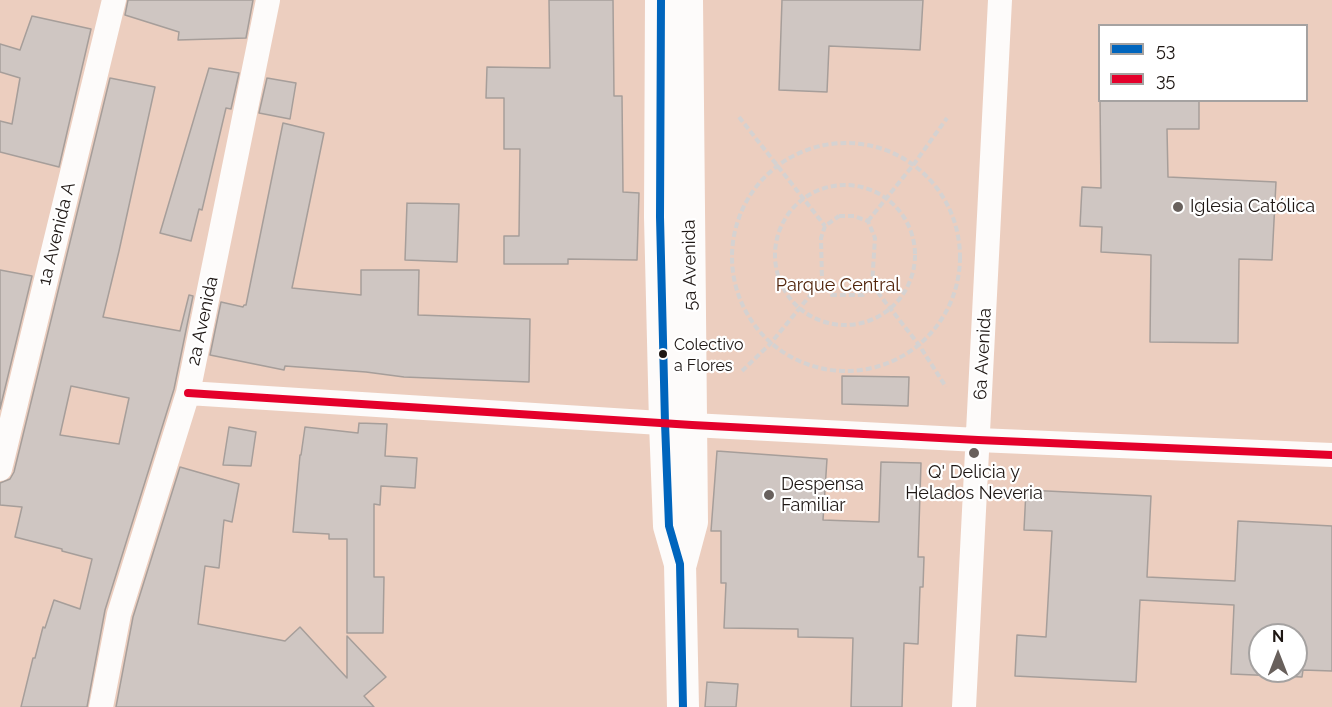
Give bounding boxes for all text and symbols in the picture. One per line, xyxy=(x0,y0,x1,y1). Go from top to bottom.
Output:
legend xyxy=(1098,24,1308,102)
text: 53 xyxy=(1156,39,1175,60)
text: 35 xyxy=(1156,69,1175,90)
street label: 1a Avenida A xyxy=(34,180,80,288)
place label: Iglesia Católica xyxy=(1190,196,1315,218)
marker: Iglesia Católica xyxy=(1171,200,1185,214)
street label: 5a Avenida xyxy=(678,219,702,311)
street label: 2a Avenida xyxy=(183,274,223,368)
park label: Parque Central xyxy=(776,275,900,297)
street label: 6a Avenida xyxy=(970,307,996,401)
place label: Colectivo a Flores xyxy=(674,335,744,373)
marker: Colectivo a Flores xyxy=(657,348,669,360)
marker: Q' Delicia y Helados Neveria xyxy=(967,446,981,460)
place label: Q' Delicia y Helados Neveria xyxy=(905,462,1043,504)
place label: Despensa Familiar xyxy=(781,474,864,516)
marker: Despensa Familiar xyxy=(762,488,776,502)
north arrow xyxy=(1248,623,1308,683)
text: N xyxy=(1272,627,1284,646)

